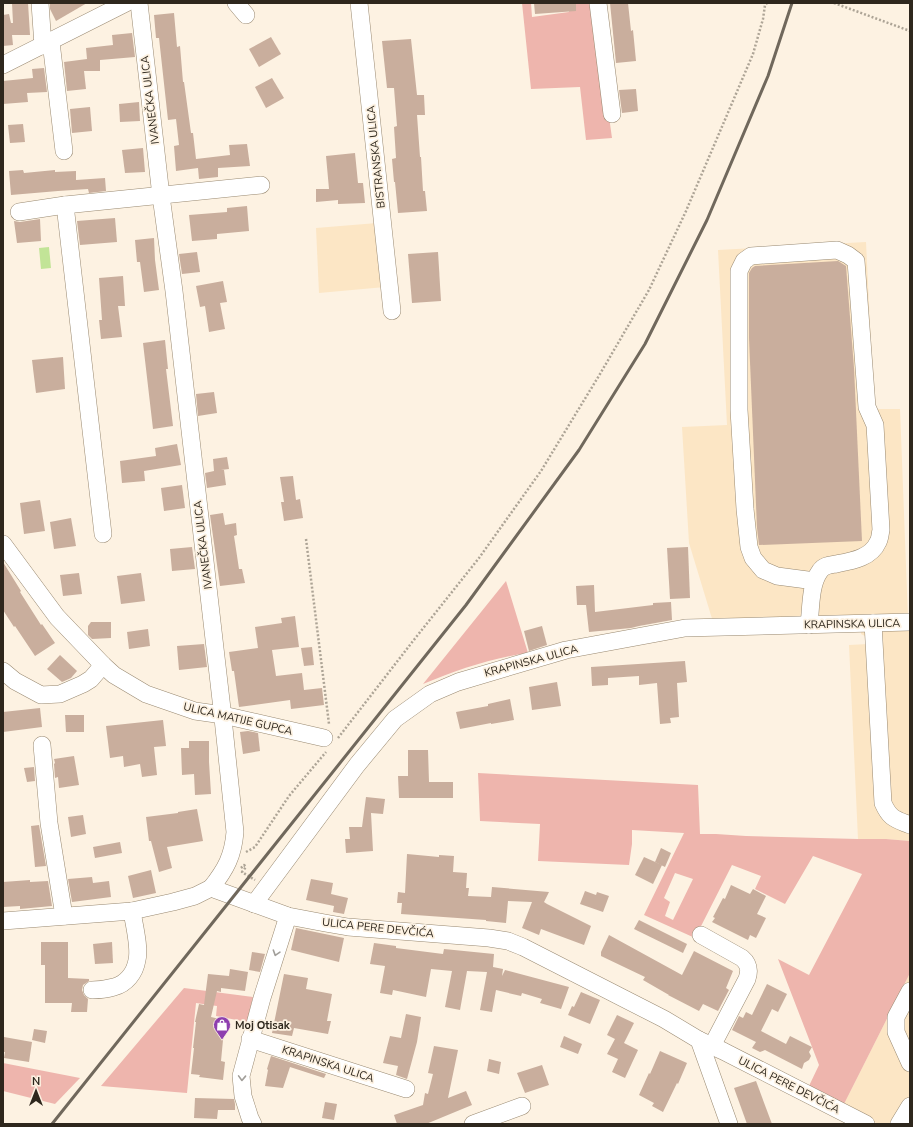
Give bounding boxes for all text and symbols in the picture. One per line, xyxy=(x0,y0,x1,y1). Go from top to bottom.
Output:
street label: IVANEČKA ULICA xyxy=(136,55,163,145)
street label: BISTRANSKA ULICA xyxy=(363,105,389,209)
street label: IVANEČKA ULICA xyxy=(189,500,216,590)
street label: KRAPINSKA ULICA xyxy=(804,616,900,632)
street label: KRAPINSKA ULICA xyxy=(483,641,579,681)
street label: ULICA MATIJE GUPCA xyxy=(182,699,294,739)
street label: ULICA PERE DEVČIĆA xyxy=(321,914,435,941)
one-way arrow xyxy=(272,949,281,956)
shop icon: Moj Otisak xyxy=(212,1015,232,1040)
place label: Moj Otisak xyxy=(235,1018,291,1033)
street label: KRAPINSKA ULICA xyxy=(280,1042,376,1086)
street label: ULICA PERE DEVČIĆA xyxy=(736,1052,843,1117)
north arrow xyxy=(16,1071,56,1111)
text: N xyxy=(32,1074,40,1089)
one-way arrow xyxy=(238,1075,246,1081)

